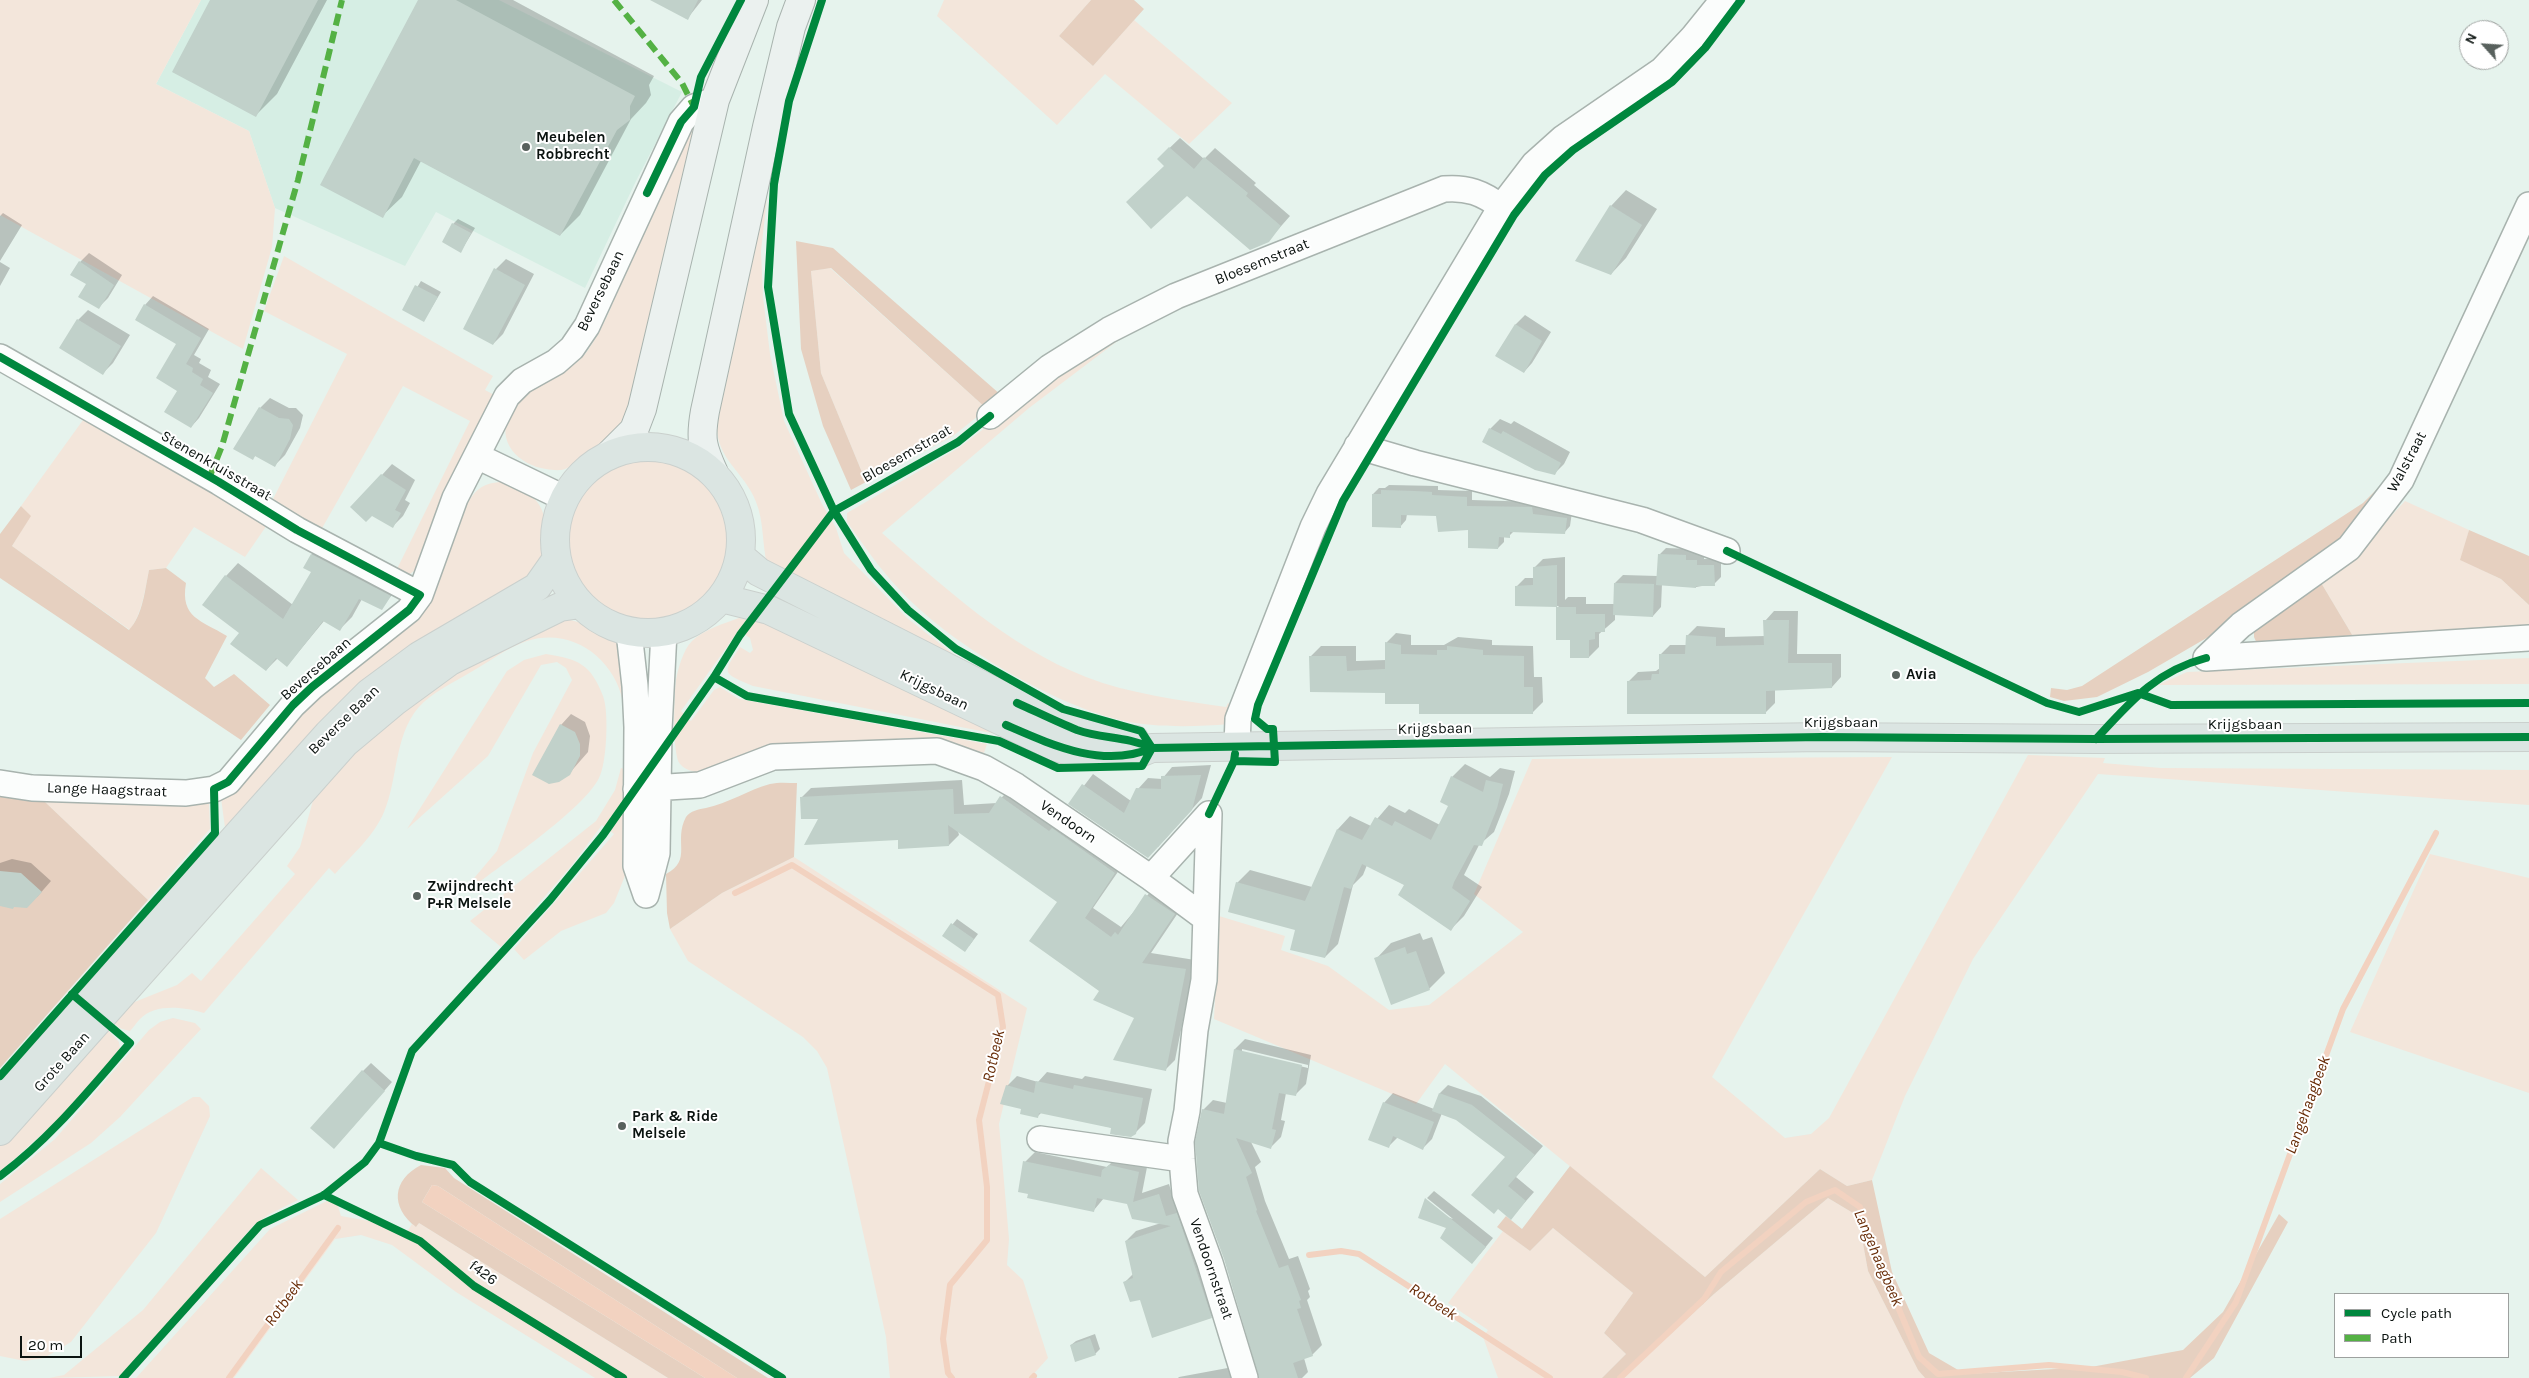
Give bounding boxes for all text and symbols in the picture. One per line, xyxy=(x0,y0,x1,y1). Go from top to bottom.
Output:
north arrow xyxy=(2459,20,2509,70)
text: N xyxy=(2461,30,2481,47)
place label: Meubelen Robbrecht xyxy=(536,129,610,164)
marker: Meubelen Robbrecht xyxy=(520,141,532,153)
street label: Bloesemstraat xyxy=(1212,235,1312,289)
street label: Beversebaan xyxy=(574,248,628,334)
street label: Bloesemstraat xyxy=(859,421,955,487)
street label: Stenenkruisstraat xyxy=(158,427,274,505)
street label: Walstraat xyxy=(2383,428,2431,496)
street label: Beversebaan xyxy=(277,633,355,705)
street label: Krijgsbaan xyxy=(897,666,971,714)
place label: Avia xyxy=(1906,666,1937,684)
marker: Avia xyxy=(1890,669,1902,681)
street label: Beverse Baan xyxy=(305,682,383,758)
street label: Krijgsbaan xyxy=(1804,714,1878,732)
street label: Krijgsbaan xyxy=(2208,716,2282,734)
street label: Krijgsbaan xyxy=(1398,719,1472,739)
street label: Lange Haagstraat xyxy=(47,779,167,801)
street label: Vendoorn xyxy=(1036,797,1100,847)
place label: Zwijndrecht P+R Melsele xyxy=(427,878,513,913)
marker: Zwijndrecht P+R Melsele xyxy=(411,890,423,902)
street label: Grote Baan xyxy=(30,1028,94,1096)
water label: Rotbeek xyxy=(979,1028,1009,1084)
water label: Langehaagbeek xyxy=(2281,1053,2335,1157)
place label: Park & Ride Melsele xyxy=(632,1108,718,1143)
marker: Park & Ride Melsele xyxy=(616,1120,628,1132)
water label: Langehaagbeek xyxy=(1849,1207,1907,1309)
street label: Vendoornstraat xyxy=(1185,1216,1237,1322)
street label: f426 xyxy=(465,1257,501,1289)
water label: Rotbeek xyxy=(261,1276,307,1330)
water label: Rotbeek xyxy=(1405,1279,1461,1325)
legend xyxy=(2334,1293,2509,1358)
text: Cycle path xyxy=(2381,1304,2452,1322)
scale bar xyxy=(22,1326,85,1358)
text: Path xyxy=(2381,1329,2412,1347)
text: 20 m xyxy=(28,1336,63,1354)

